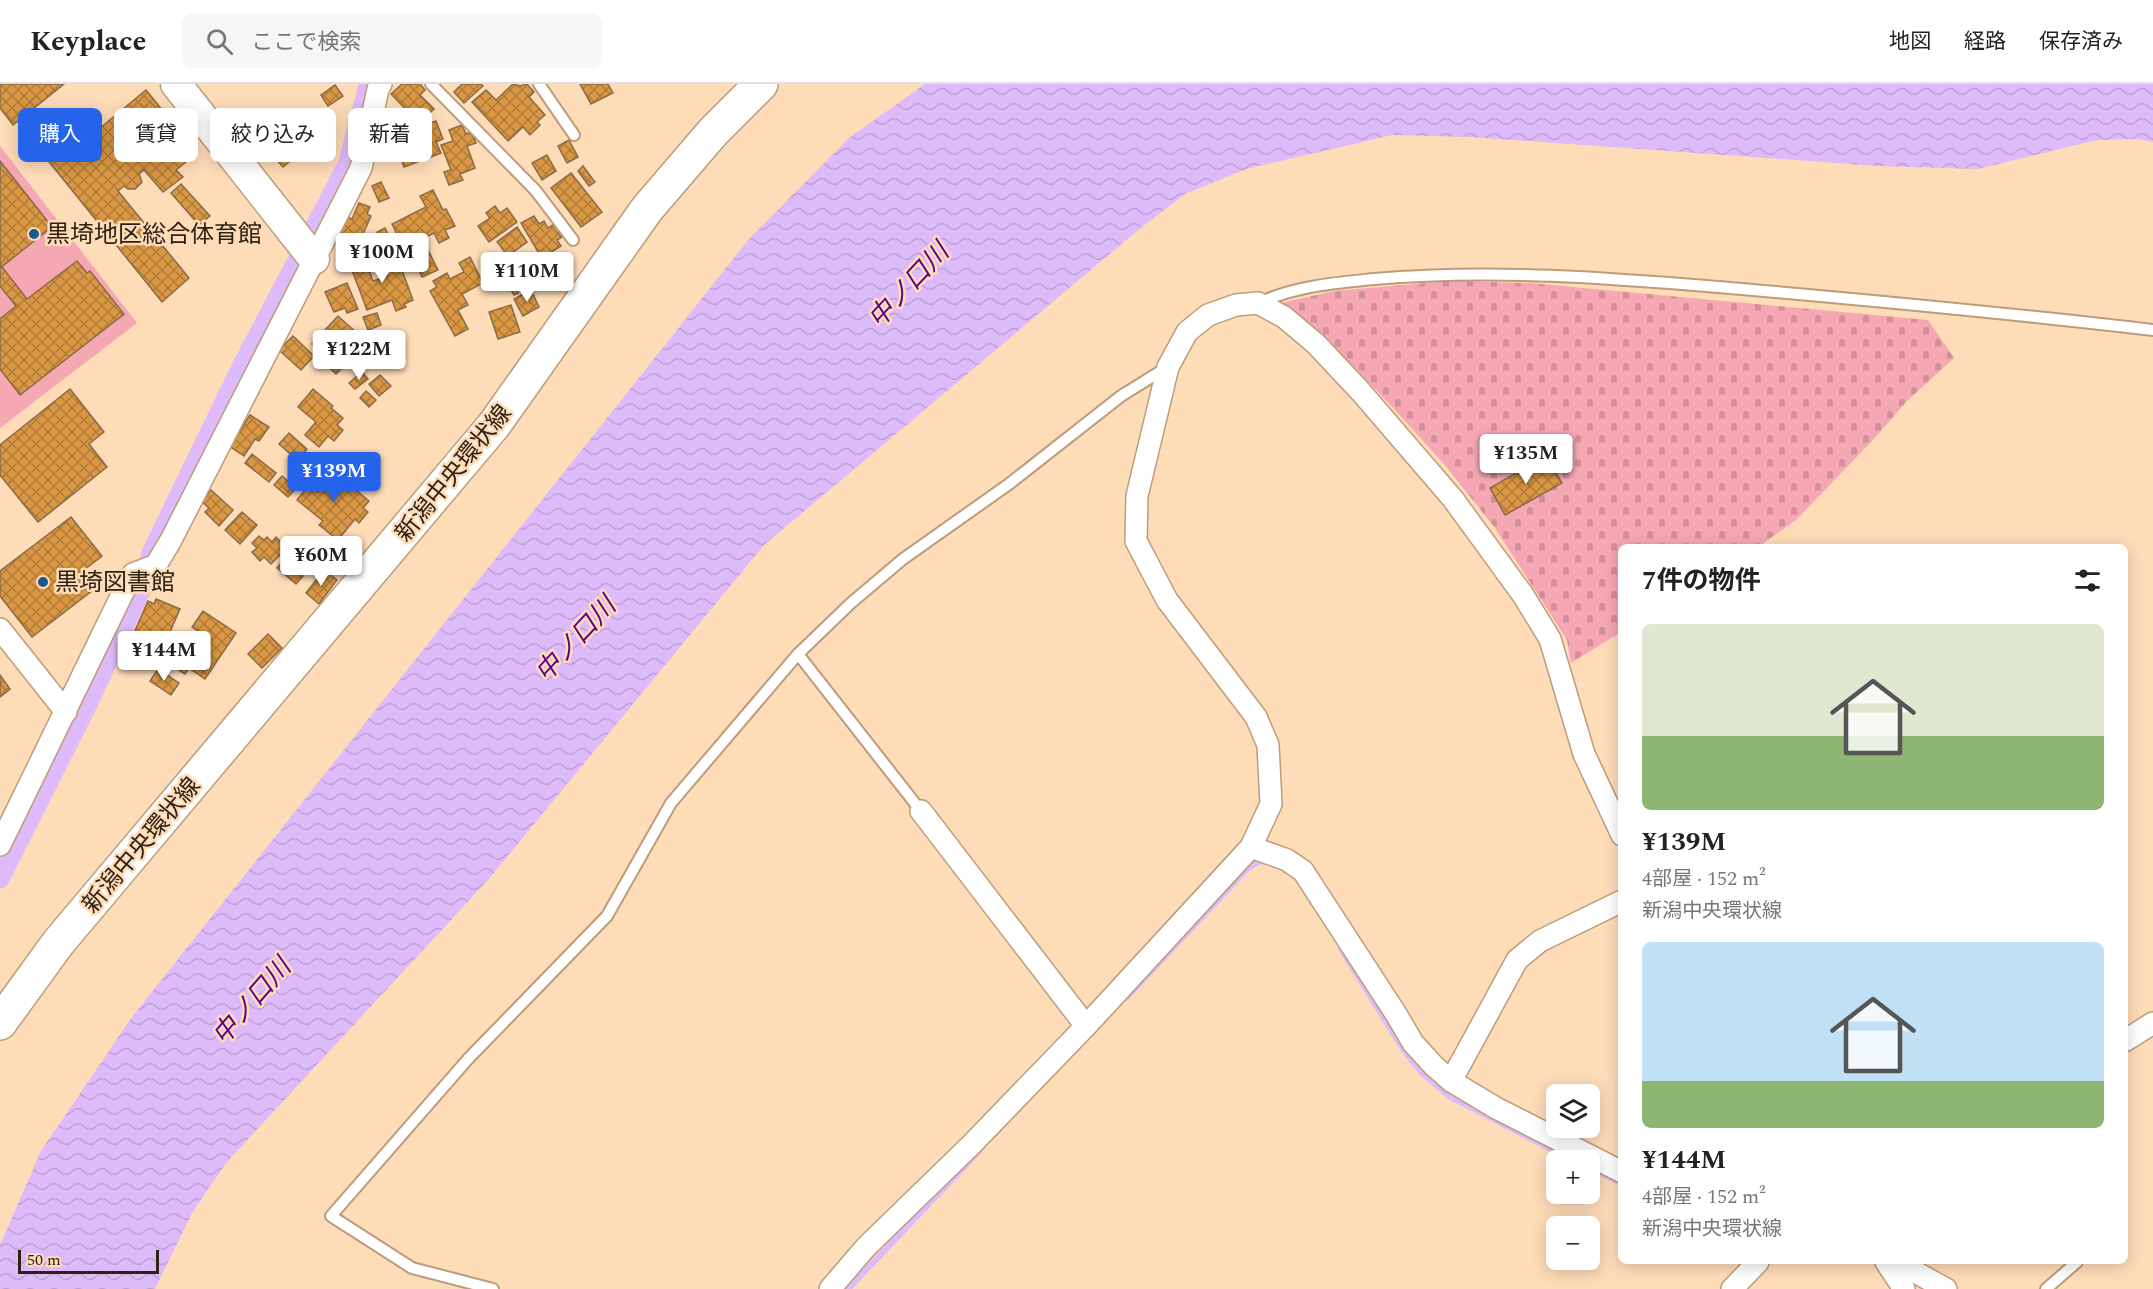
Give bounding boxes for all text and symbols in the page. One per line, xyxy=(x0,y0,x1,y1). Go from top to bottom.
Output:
search box xyxy=(182,14,602,68)
text: Keyplace xyxy=(30,20,146,63)
icon: search xyxy=(203,25,236,58)
text: ここで検索 xyxy=(251,26,361,59)
text: 地図 xyxy=(1889,26,1931,58)
text: 経路 xyxy=(1964,26,2006,58)
text: 保存済み xyxy=(2039,26,2123,58)
chip: 購入 xyxy=(18,108,102,162)
chip: 賃貸 xyxy=(114,108,198,162)
chip: 絞り込み xyxy=(210,108,336,162)
chip: 新着 xyxy=(348,108,432,162)
place label: 黒埼地区総合体育館 xyxy=(46,217,262,253)
marker: 黒埼地区総合体育館 xyxy=(27,227,41,241)
water label: 中ノ口川 xyxy=(859,232,961,337)
pin: ¥100M xyxy=(340,233,424,284)
text: ¥100M xyxy=(350,237,414,267)
pin: ¥110M xyxy=(485,252,569,303)
text: ¥110M xyxy=(495,256,559,286)
pin: ¥122M xyxy=(317,330,401,381)
text: ¥122M xyxy=(327,334,391,364)
street label: 新潟中央環状線 xyxy=(387,397,521,550)
pin: ¥135M xyxy=(1484,434,1568,485)
text: ¥135M xyxy=(1494,438,1558,468)
pin: ¥139M xyxy=(292,452,376,503)
text: ¥139M xyxy=(302,456,366,486)
pin: ¥60M xyxy=(285,536,357,587)
text: ¥60M xyxy=(294,540,348,570)
text: 7件の物件 xyxy=(1642,561,1761,601)
icon: filters xyxy=(2071,564,2104,597)
place label: 黒埼図書館 xyxy=(55,565,175,601)
marker: 黒埼図書館 xyxy=(36,575,50,589)
water label: 中ノ口川 xyxy=(526,586,628,691)
pin: ¥144M xyxy=(122,631,206,682)
text: ¥144M xyxy=(132,635,196,665)
icon: home xyxy=(1819,663,1927,771)
street label: 新潟中央環状線 xyxy=(74,770,210,922)
text: ¥139M xyxy=(1642,822,1726,862)
text: 4部屋 · 152 m² xyxy=(1642,864,1766,894)
text: 新潟中央環状線 xyxy=(1642,896,1782,926)
water label: 中ノ口川 xyxy=(203,947,303,1054)
icon: home xyxy=(1819,981,1927,1089)
map controls xyxy=(1546,1084,1600,1270)
button: layers xyxy=(1546,1084,1600,1138)
text: ¥144M xyxy=(1642,1140,1726,1180)
button: + xyxy=(1546,1150,1600,1204)
text: 4部屋 · 152 m² xyxy=(1642,1182,1766,1212)
text: 新潟中央環状線 xyxy=(1642,1214,1782,1244)
button: − xyxy=(1546,1216,1600,1270)
scale bar xyxy=(18,1247,159,1274)
text: 50 m xyxy=(27,1248,61,1272)

